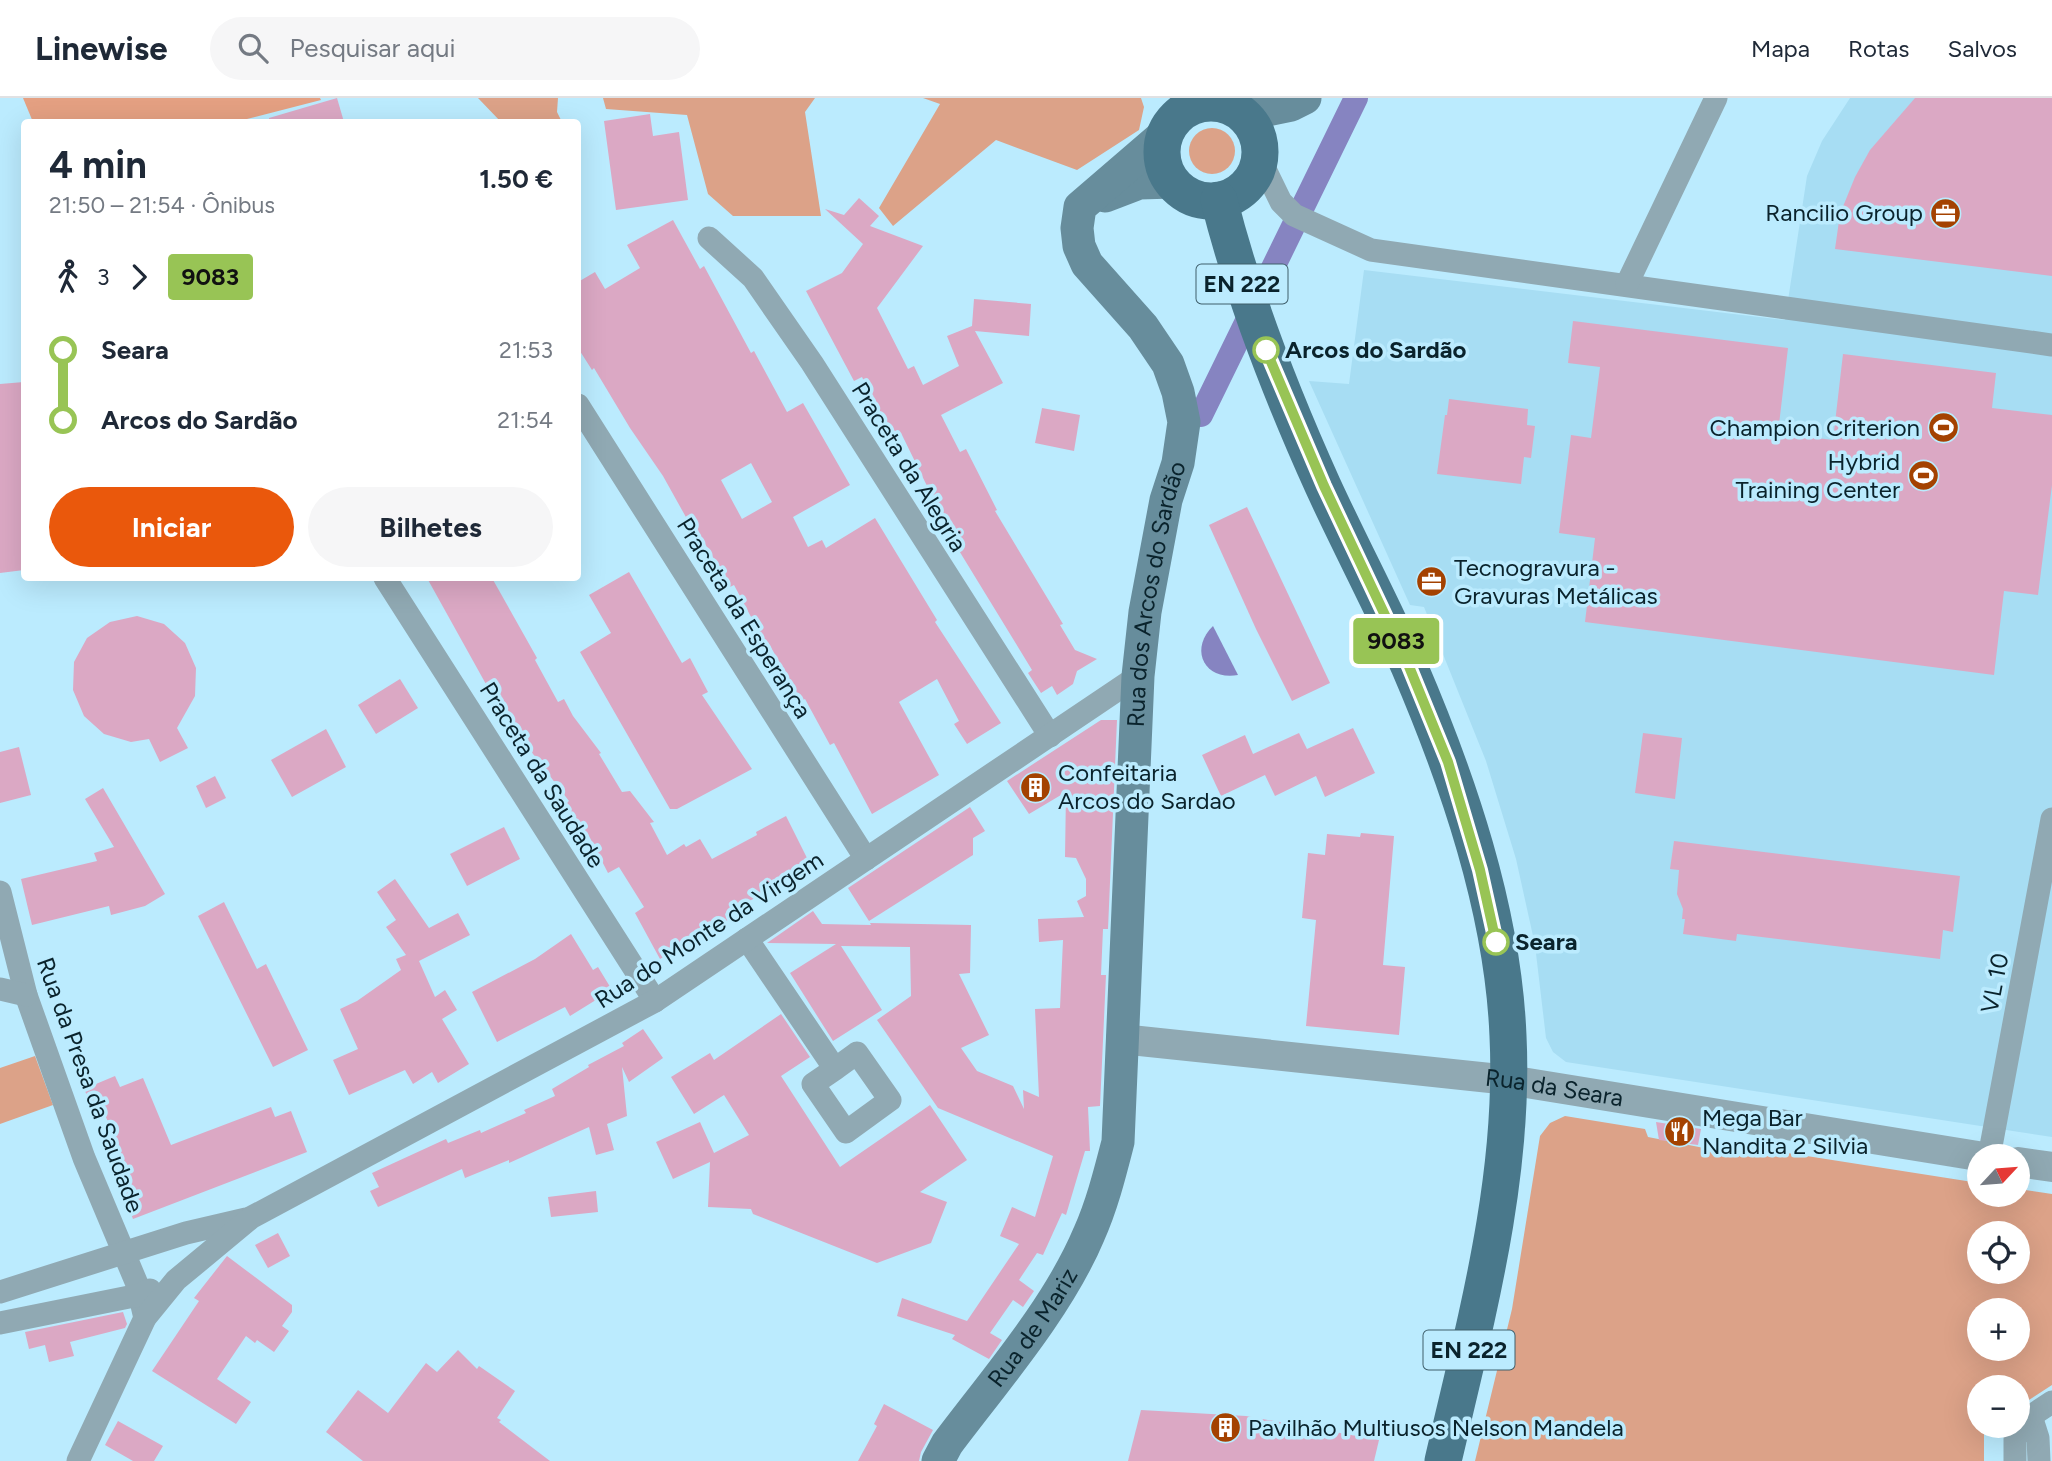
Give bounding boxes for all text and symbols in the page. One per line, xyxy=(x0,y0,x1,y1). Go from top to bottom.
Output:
search box xyxy=(210,17,700,80)
text: Linewise xyxy=(35,29,168,68)
icon: search xyxy=(234,29,272,67)
text: Pesquisar aqui xyxy=(290,32,456,64)
text: Mapa xyxy=(1751,34,1810,63)
text: Rotas xyxy=(1848,34,1909,63)
text: Salvos xyxy=(1947,34,2017,63)
text: 4 min xyxy=(49,142,147,188)
text: 1.50 € xyxy=(479,163,553,195)
text: 21:50 – 21:54 · Ônibus xyxy=(49,191,275,219)
office icon: Rancilio Group xyxy=(1929,196,1963,230)
place label: Rancilio Group xyxy=(1765,198,1923,227)
icon: walk xyxy=(49,258,87,296)
icon: forward xyxy=(120,258,158,296)
text: 9083 xyxy=(182,262,239,291)
text: 3 xyxy=(97,263,110,291)
road number: EN 222 xyxy=(1196,265,1288,304)
text: Seara xyxy=(101,334,169,366)
place label: Arcos do Sardão xyxy=(1285,335,1467,364)
text: 21:53 xyxy=(499,336,553,364)
marker: Arcos do Sardão xyxy=(1253,337,1279,363)
street label: Praceta da Alegria xyxy=(846,377,973,557)
text: Arcos do Sardão xyxy=(101,404,298,436)
text: 21:54 xyxy=(497,406,553,434)
sports icon: Champion Criterion xyxy=(1926,411,1960,445)
place label: Champion Criterion xyxy=(1710,413,1920,442)
place label: Hybrid Training Center xyxy=(1736,447,1900,504)
street label: Rua dos Arcos do Sardão xyxy=(1121,457,1192,728)
sports icon: Hybrid Training Center xyxy=(1906,459,1940,493)
button: Iniciar xyxy=(49,487,294,567)
button: Bilhetes xyxy=(308,487,553,567)
street label: Praceta da Esperança xyxy=(671,512,818,723)
place label: Tecnogravura - Gravuras Metálicas xyxy=(1454,553,1658,610)
office icon: Tecnogravura - Gravuras Metálicas xyxy=(1414,565,1448,599)
line badge: 9083 xyxy=(1347,618,1445,664)
text: 9083 xyxy=(1367,626,1425,655)
street label: Praceta da Saudade xyxy=(474,677,611,873)
place label: Confeitaria Arcos do Sardao xyxy=(1058,758,1236,815)
building icon: Confeitaria Arcos do Sardao xyxy=(1018,770,1052,804)
street label: Rua do Monte da Virgem xyxy=(589,845,828,1014)
place label: Seara xyxy=(1515,927,1578,956)
marker: Seara xyxy=(1483,929,1509,955)
street label: VL 10 xyxy=(1975,951,2014,1015)
street label: Rua da Presa da Saudade xyxy=(31,953,150,1216)
street label: Rua da Seara xyxy=(1484,1063,1625,1112)
place label: Mega Bar Nandita 2 Silvia xyxy=(1702,1103,1868,1160)
restaurant icon: Mega Bar Nandita 2 Silvia xyxy=(1662,1115,1696,1149)
north arrow xyxy=(1967,1144,2030,1208)
map controls xyxy=(1967,1144,2030,1438)
button: locate xyxy=(1967,1221,2030,1284)
street label: Rua de Mariz xyxy=(981,1263,1084,1393)
button: + xyxy=(1967,1298,2030,1361)
road number: EN 222 xyxy=(1424,1330,1514,1370)
button: − xyxy=(1967,1375,2030,1438)
building icon: Pavilhão Multiusos Nelson Mandela xyxy=(1208,1411,1242,1445)
place label: Pavilhão Multiusos Nelson Mandela xyxy=(1248,1413,1624,1442)

